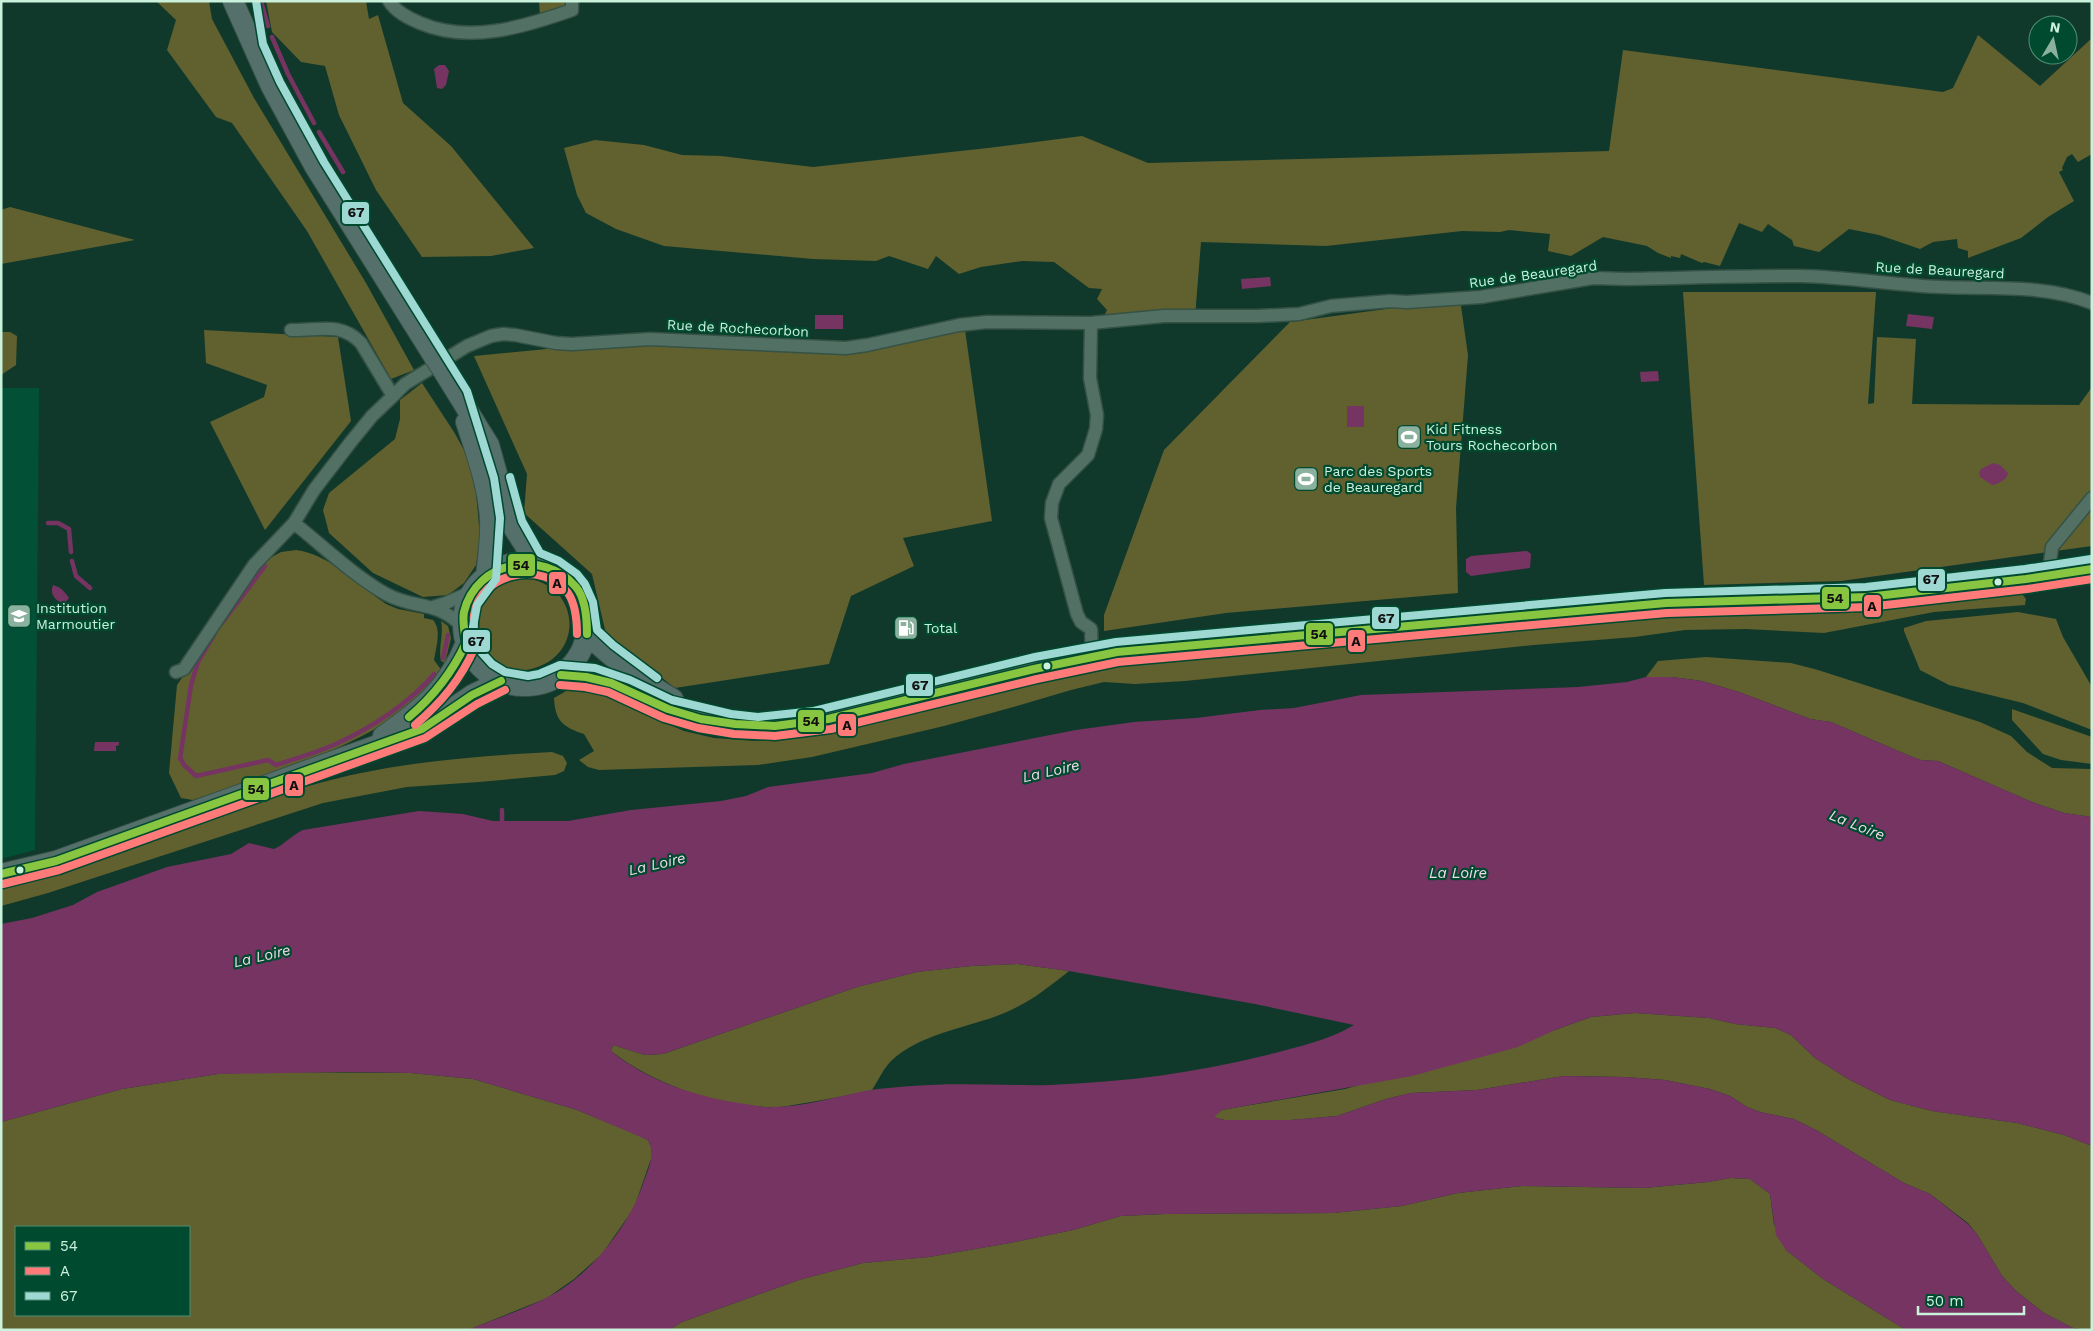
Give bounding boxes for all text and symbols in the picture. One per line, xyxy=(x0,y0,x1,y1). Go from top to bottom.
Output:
north arrow xyxy=(2028,15,2078,65)
text: N xyxy=(2049,18,2061,36)
line badge: 67 xyxy=(341,201,370,225)
text: 67 xyxy=(348,204,365,220)
street label: Rue de Beauregard xyxy=(1468,257,1598,291)
street label: Rue de Beauregard xyxy=(1875,259,2005,281)
street label: Rue de Rochecorbon xyxy=(667,316,809,340)
place label: Kid Fitness Tours Rochecorbon xyxy=(1426,421,1557,453)
sports icon: Kid Fitness Tours Rochecorbon xyxy=(1396,424,1422,450)
place label: Parc des Sports de Beauregard xyxy=(1324,463,1432,495)
sports icon: Parc des Sports de Beauregard xyxy=(1293,466,1319,492)
line badge: 54 xyxy=(507,553,536,577)
text: 54 xyxy=(512,557,530,573)
line badge: 67 xyxy=(1917,568,1946,592)
line badge: A xyxy=(548,571,567,595)
text: 67 xyxy=(1923,571,1940,587)
text: A xyxy=(552,575,562,591)
unlabelled marker xyxy=(1993,577,2003,587)
line badge: 54 xyxy=(1821,586,1850,610)
text: 54 xyxy=(1826,590,1844,606)
line badge: A xyxy=(1863,594,1882,618)
text: A xyxy=(1867,598,1877,614)
place label: Institution Marmoutier xyxy=(36,600,116,632)
school or university icon: Institution Marmoutier xyxy=(6,603,32,629)
line badge: 67 xyxy=(1371,606,1400,630)
text: 67 xyxy=(1378,610,1395,626)
fuel station icon: Total xyxy=(893,615,919,641)
place label: Total xyxy=(924,620,958,636)
line badge: 54 xyxy=(1305,622,1334,646)
text: 54 xyxy=(1310,626,1328,642)
line badge: 67 xyxy=(462,629,491,653)
line badge: A xyxy=(1347,629,1366,653)
text: 67 xyxy=(468,633,485,649)
text: A xyxy=(1351,633,1361,649)
unlabelled marker xyxy=(1042,661,1052,671)
line badge: 67 xyxy=(905,673,934,697)
text: 67 xyxy=(912,677,929,693)
line badge: 54 xyxy=(797,709,825,733)
text: 54 xyxy=(802,713,820,729)
line badge: A xyxy=(837,713,857,737)
text: A xyxy=(842,717,852,733)
water label: La Loire xyxy=(1021,756,1081,786)
line badge: A xyxy=(284,773,304,797)
line badge: 54 xyxy=(242,777,270,801)
text: A xyxy=(289,777,299,793)
text: 54 xyxy=(247,781,265,797)
water label: La Loire xyxy=(1827,806,1887,844)
water label: La Loire xyxy=(627,849,687,879)
water label: La Loire xyxy=(1429,864,1487,882)
unlabelled marker xyxy=(15,865,25,875)
water label: La Loire xyxy=(232,941,292,971)
legend xyxy=(15,1226,190,1316)
text: 54 xyxy=(60,1237,78,1255)
text: A xyxy=(60,1262,70,1280)
scale bar xyxy=(1918,1284,2024,1316)
text: 67 xyxy=(60,1287,77,1305)
text: 50 m xyxy=(1926,1292,1963,1310)

